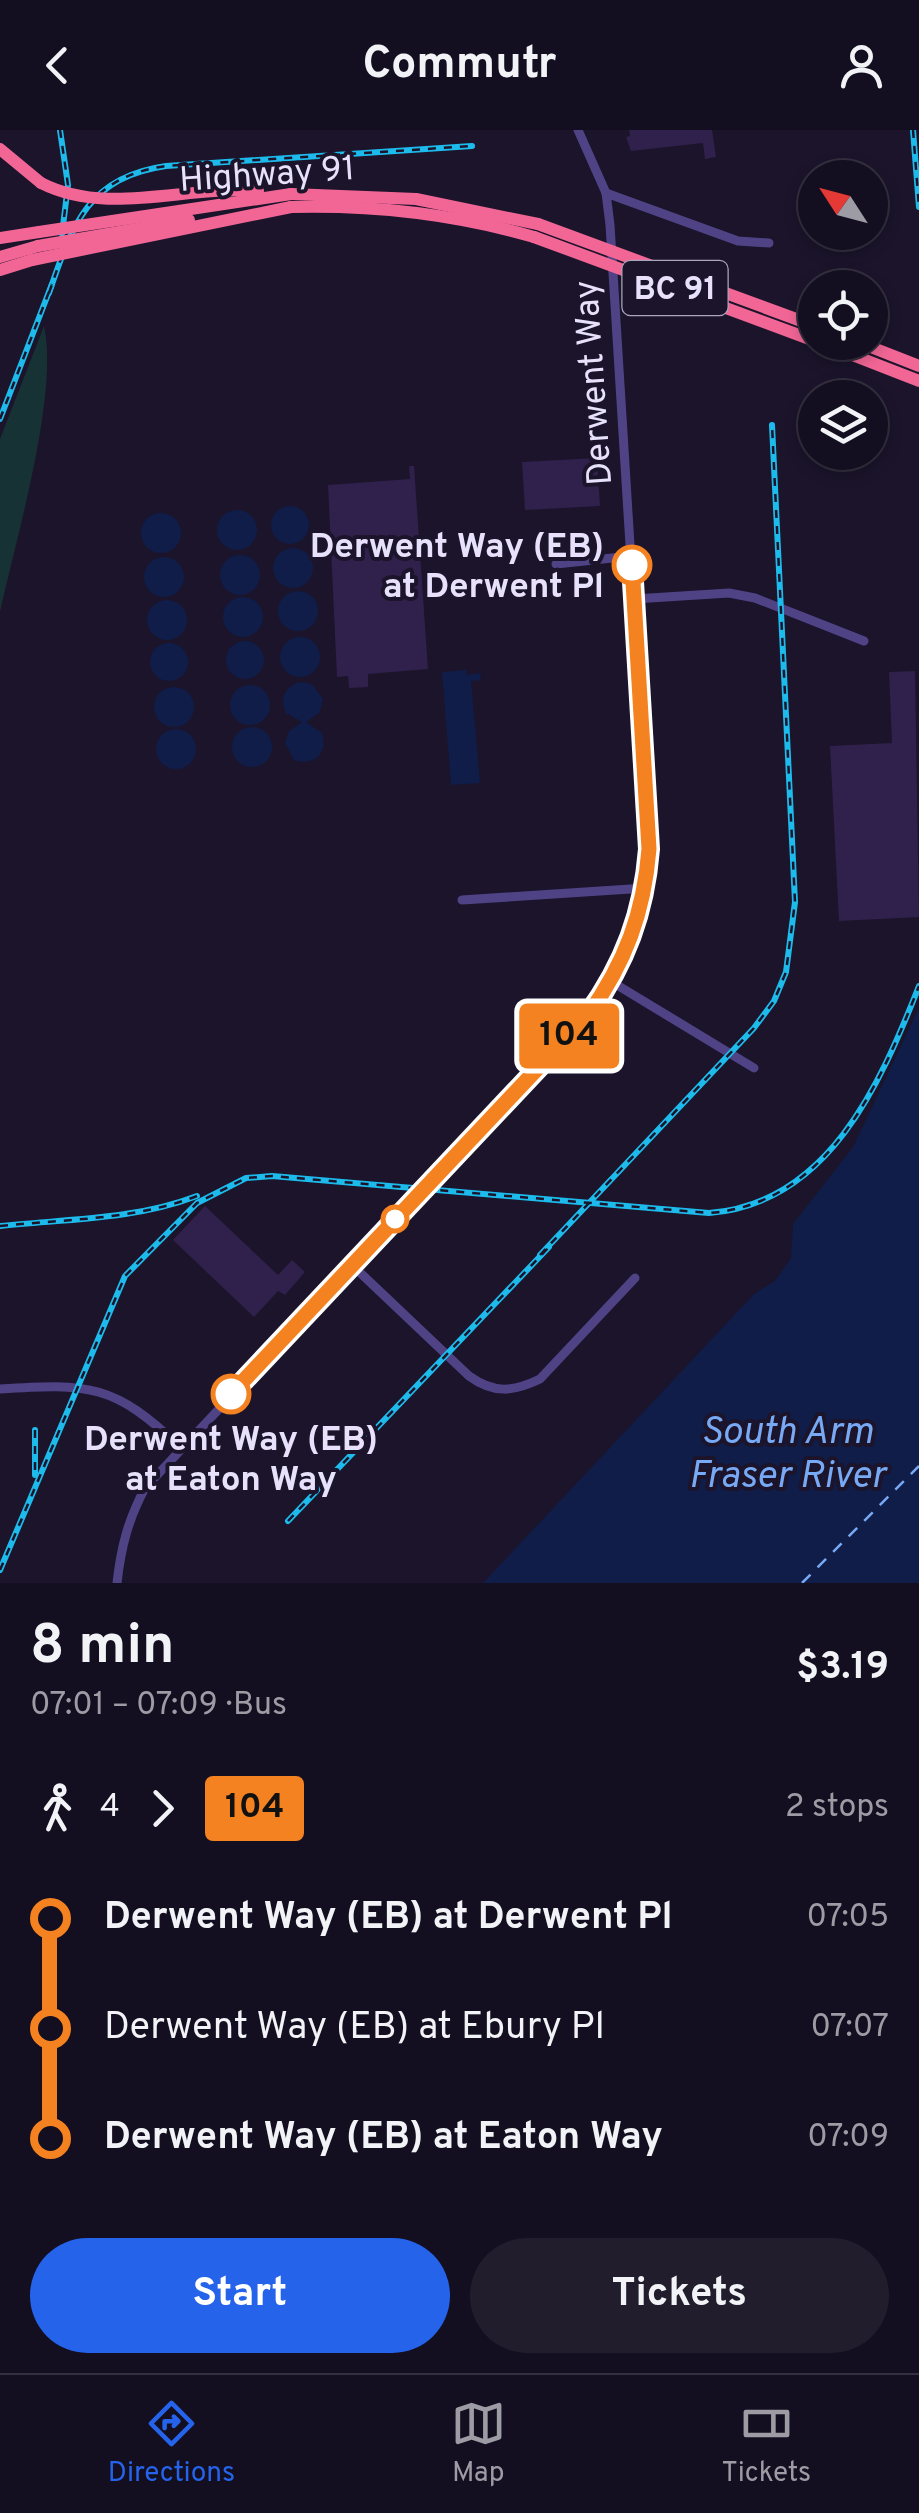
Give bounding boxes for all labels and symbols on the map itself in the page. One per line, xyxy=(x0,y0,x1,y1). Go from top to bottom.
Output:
street label: Highway 91 xyxy=(178,148,357,204)
north arrow xyxy=(798,160,888,250)
road number: BC 91 xyxy=(622,261,728,315)
street label: Derwent Way xyxy=(566,279,624,487)
place label: Derwent Way (EB) at Derwent Pl xyxy=(310,526,604,610)
marker: Derwent Way (EB) at Derwent Pl xyxy=(613,546,651,584)
line badge: 104 xyxy=(512,1004,626,1068)
unlabelled marker xyxy=(382,1206,408,1232)
marker: Derwent Way (EB) at Eaton Way xyxy=(212,1375,250,1413)
water label: South Arm Fraser River xyxy=(688,1409,888,1502)
place label: Derwent Way (EB) at Eaton Way xyxy=(84,1419,378,1503)

